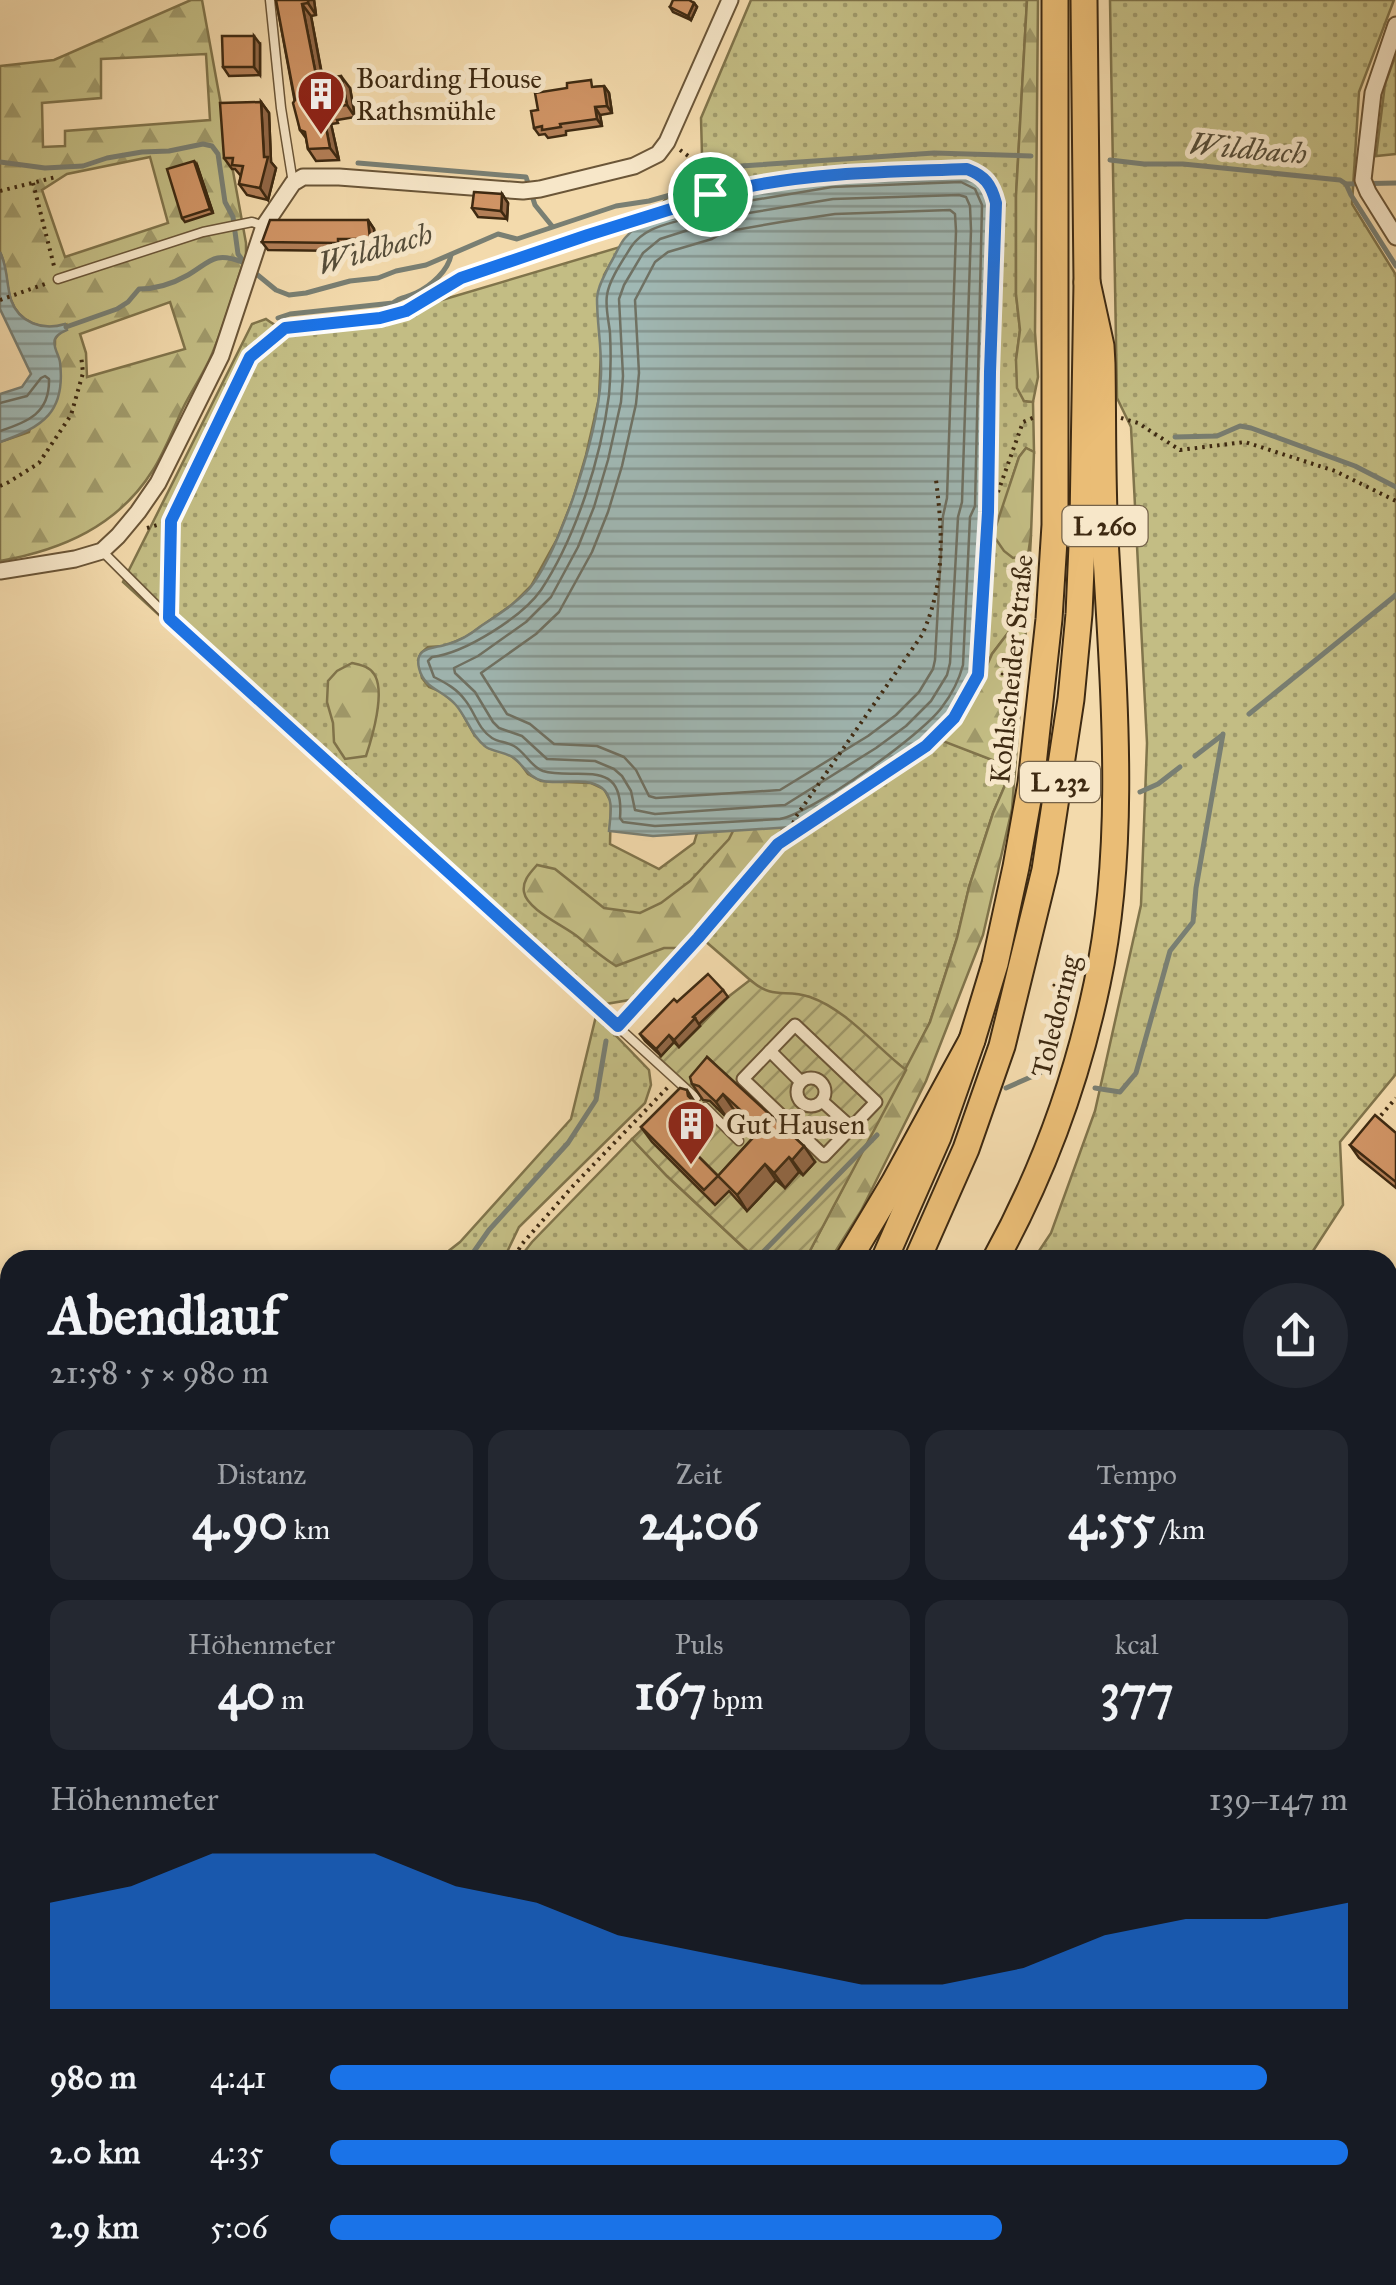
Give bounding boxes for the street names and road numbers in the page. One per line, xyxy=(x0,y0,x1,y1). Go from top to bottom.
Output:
road number: L 260 xyxy=(1062,506,1148,546)
street label: Kohlscheider Straße xyxy=(982,553,1041,785)
road number: L 232 xyxy=(1020,762,1100,802)
street label: Toledoring xyxy=(1023,950,1088,1081)

